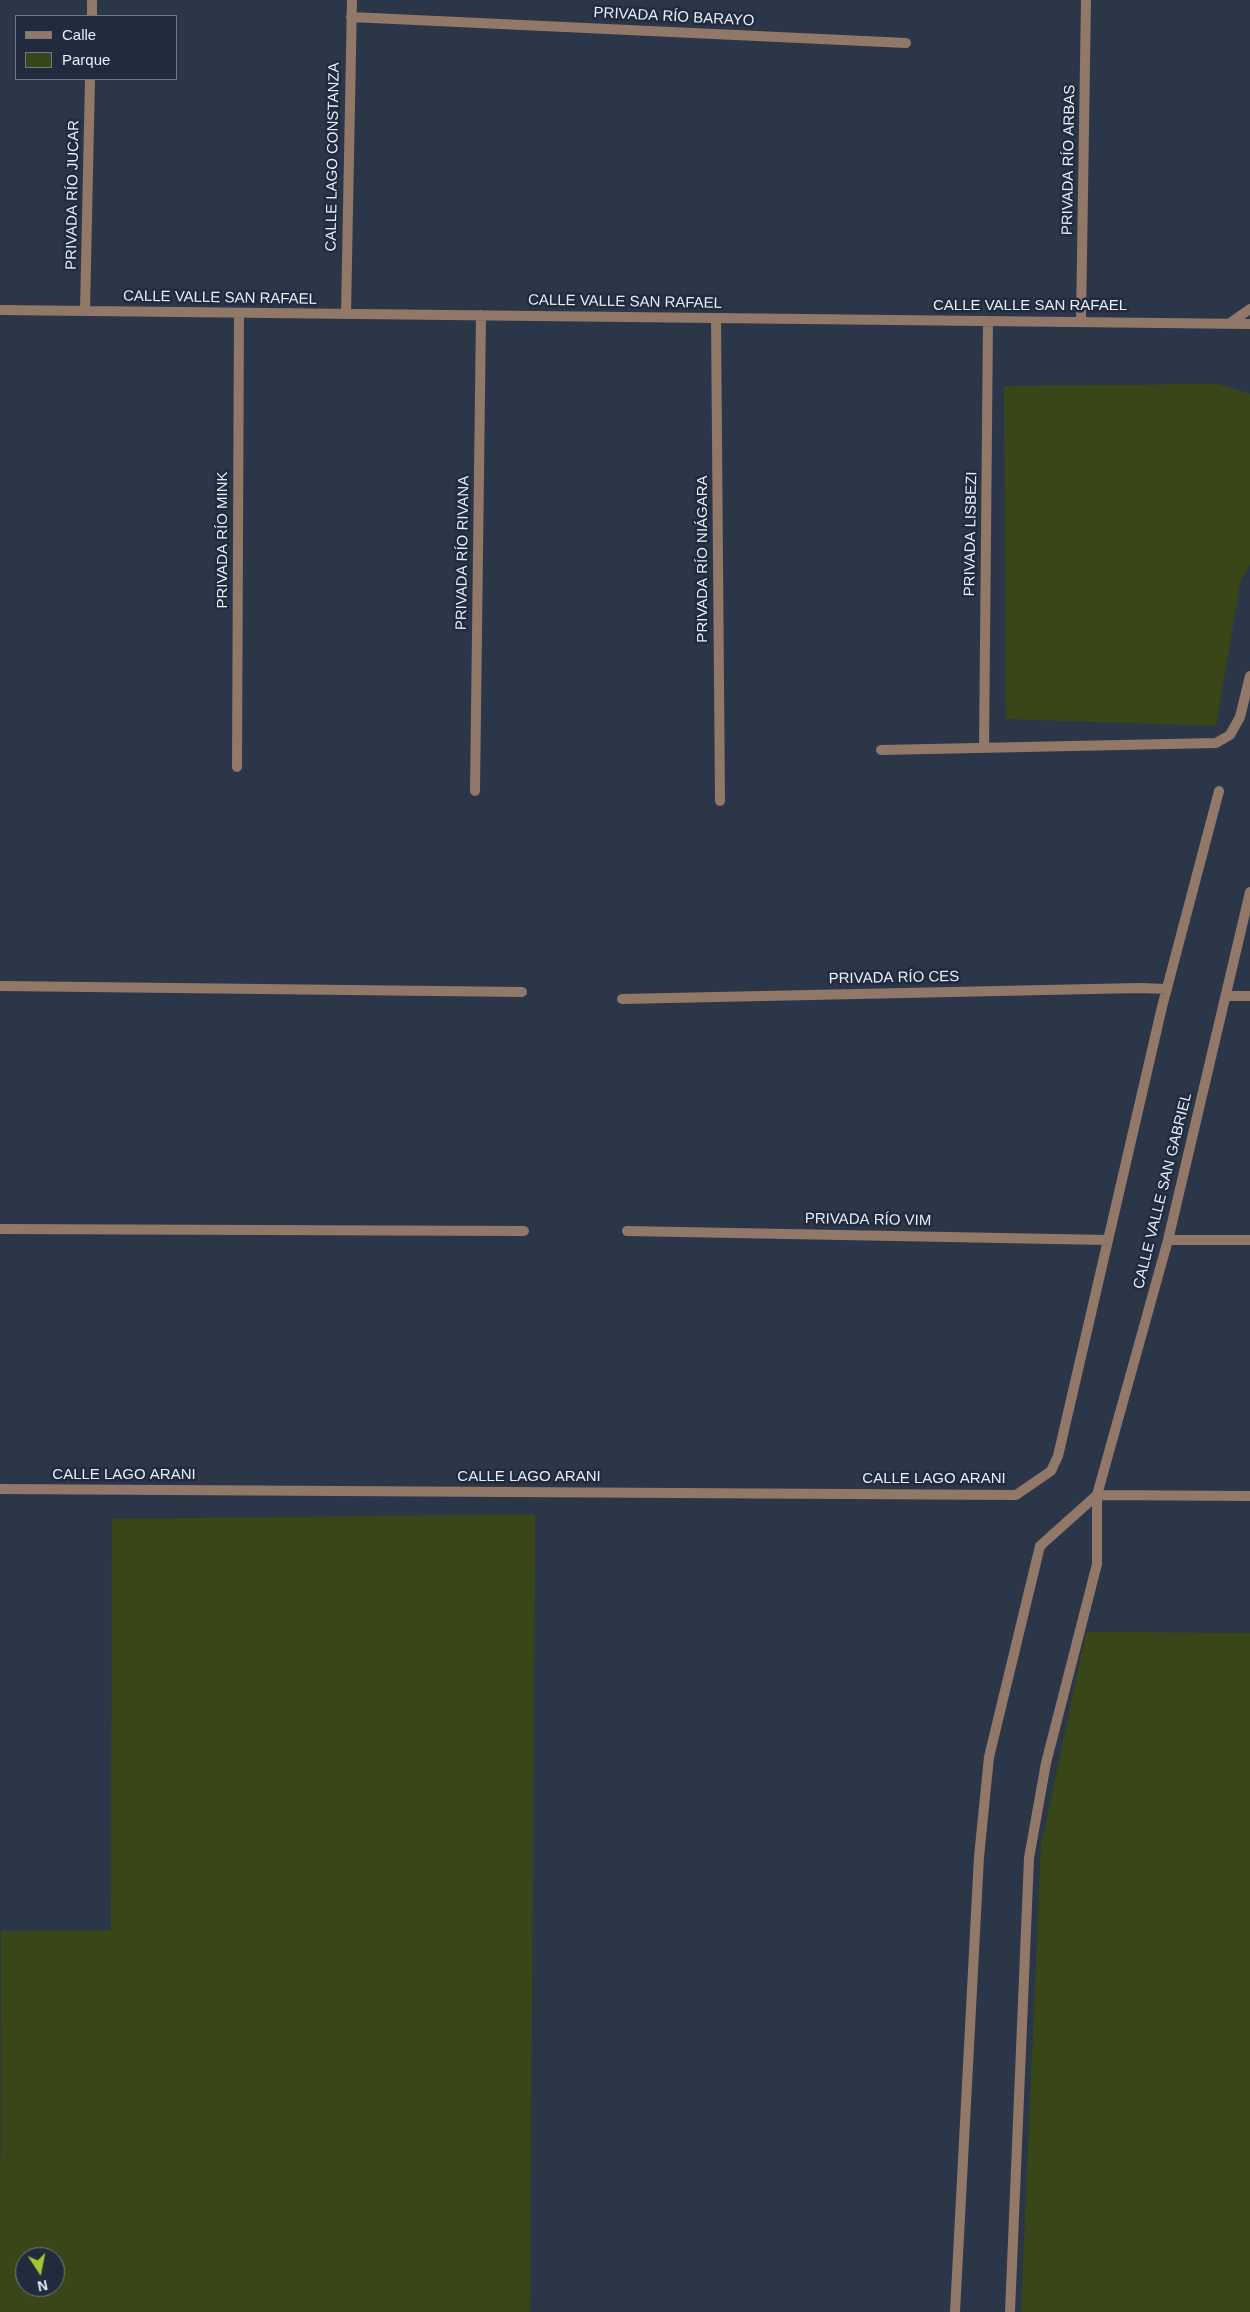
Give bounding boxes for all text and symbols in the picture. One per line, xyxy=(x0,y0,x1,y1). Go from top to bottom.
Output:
street label: PRIVADA RÍO BARAYO xyxy=(593,4,755,30)
legend xyxy=(15,15,178,80)
text: Calle xyxy=(62,26,96,43)
text: Parque xyxy=(62,51,110,68)
street label: CALLE LAGO CONSTANZA xyxy=(322,62,344,252)
street label: PRIVADA RÍO ARBAS xyxy=(1059,85,1079,235)
street label: PRIVADA RÍO JUCAR xyxy=(63,120,83,270)
street label: CALLE VALLE SAN RAFAEL xyxy=(123,287,317,309)
street label: CALLE VALLE SAN RAFAEL xyxy=(528,291,722,313)
street label: CALLE VALLE SAN RAFAEL xyxy=(933,297,1127,315)
street label: PRIVADA RÍO MINK xyxy=(214,471,232,609)
street label: PRIVADA LISBEZI xyxy=(961,471,981,597)
street label: PRIVADA RÍO NIÁGARA xyxy=(694,475,712,643)
street label: PRIVADA RÍO RIVANA xyxy=(453,476,473,630)
street label: PRIVADA RÍO CES xyxy=(829,968,959,988)
street label: CALLE VALLE SAN GABRIEL xyxy=(1130,1091,1196,1291)
street label: PRIVADA RÍO VIM xyxy=(805,1210,931,1230)
street label: CALLE LAGO ARANI xyxy=(52,1466,196,1484)
street label: CALLE LAGO ARANI xyxy=(457,1468,601,1486)
street label: CALLE LAGO ARANI xyxy=(862,1470,1006,1488)
north arrow xyxy=(15,2247,65,2297)
text: N xyxy=(36,2277,49,2295)

